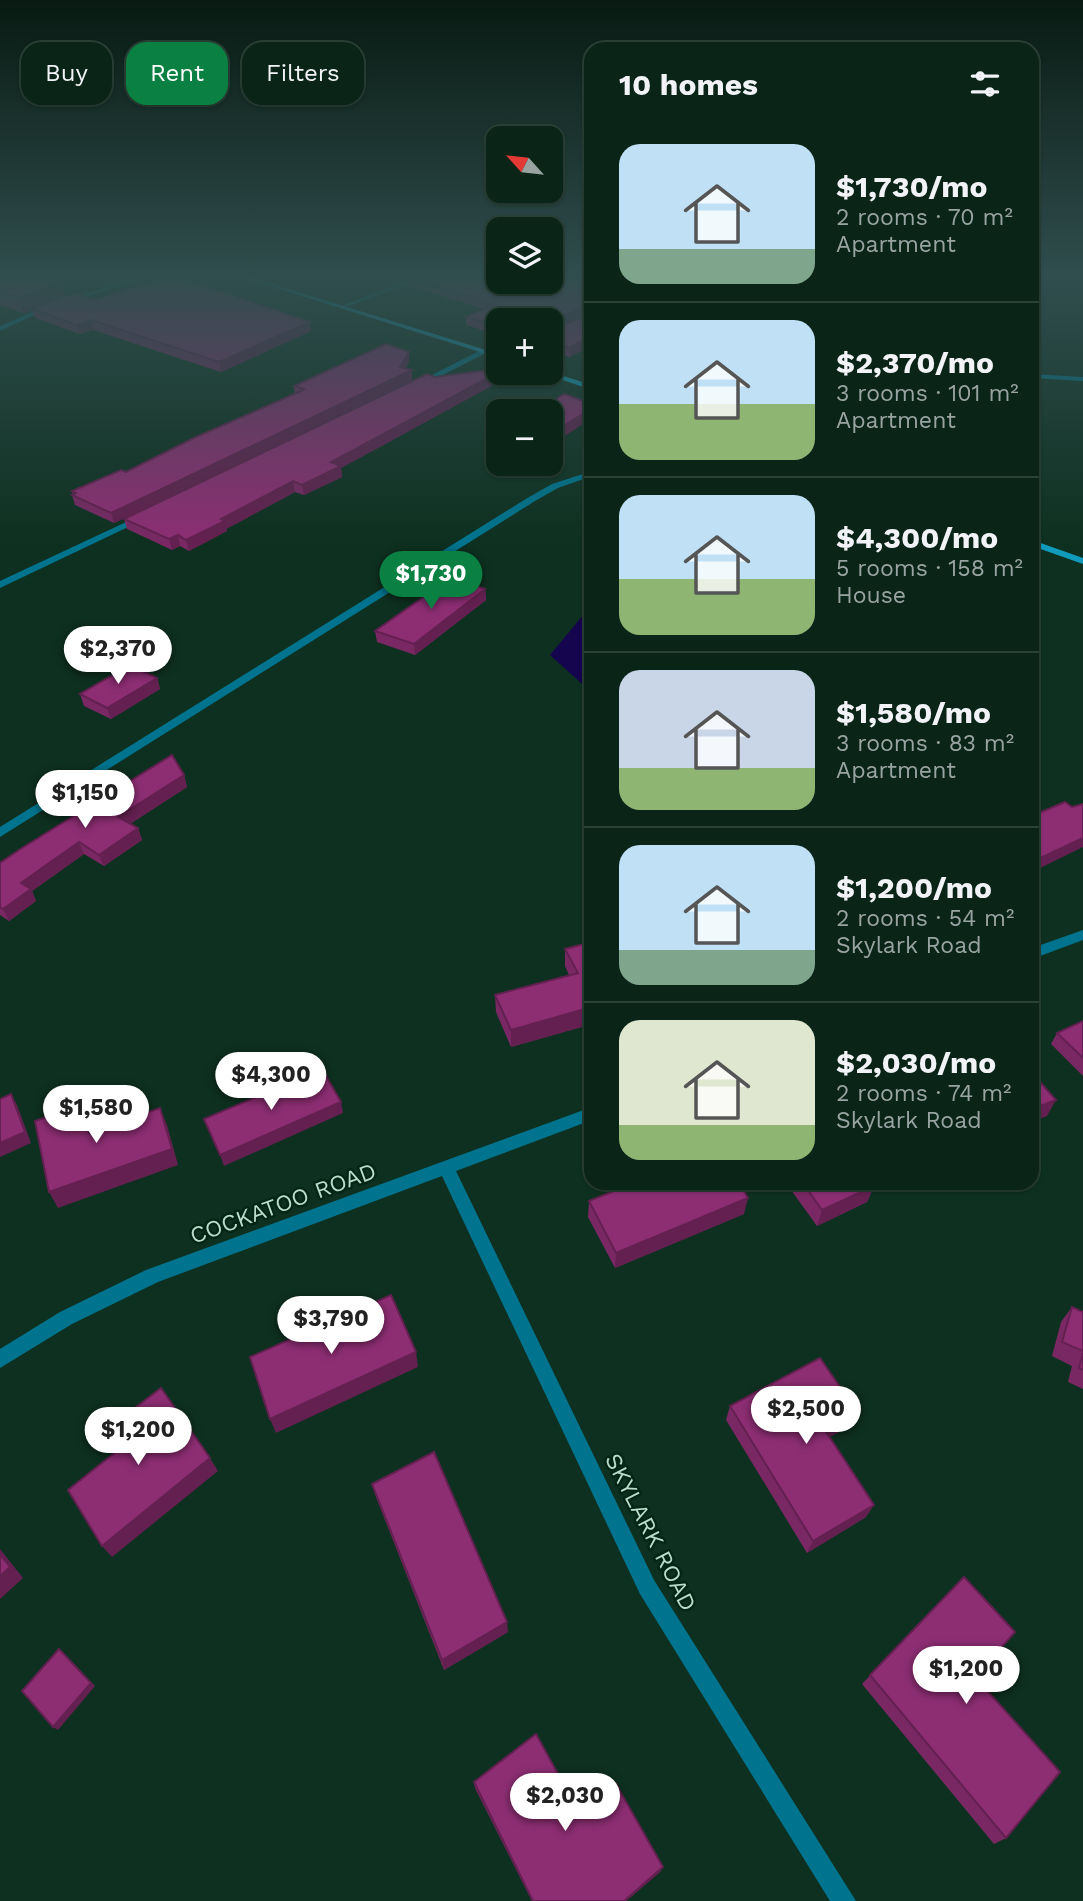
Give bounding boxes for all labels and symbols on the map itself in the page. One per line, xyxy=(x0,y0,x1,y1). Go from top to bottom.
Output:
north arrow xyxy=(486,126,564,203)
pin: $1,730 xyxy=(374,552,488,611)
pin: $2,370 xyxy=(61,626,175,686)
pin: $1,150 xyxy=(28,770,142,830)
pin: $4,300 xyxy=(214,1052,328,1112)
pin: $1,580 xyxy=(39,1086,153,1145)
street label: COCKATOO ROAD xyxy=(186,1157,380,1250)
pin: $3,790 xyxy=(274,1296,388,1356)
pin: $2,500 xyxy=(749,1386,863,1446)
pin: $1,200 xyxy=(81,1408,195,1467)
street label: SKYLARK ROAD xyxy=(599,1449,702,1615)
pin: $1,200 xyxy=(909,1646,1023,1706)
pin: $2,030 xyxy=(508,1773,622,1833)

